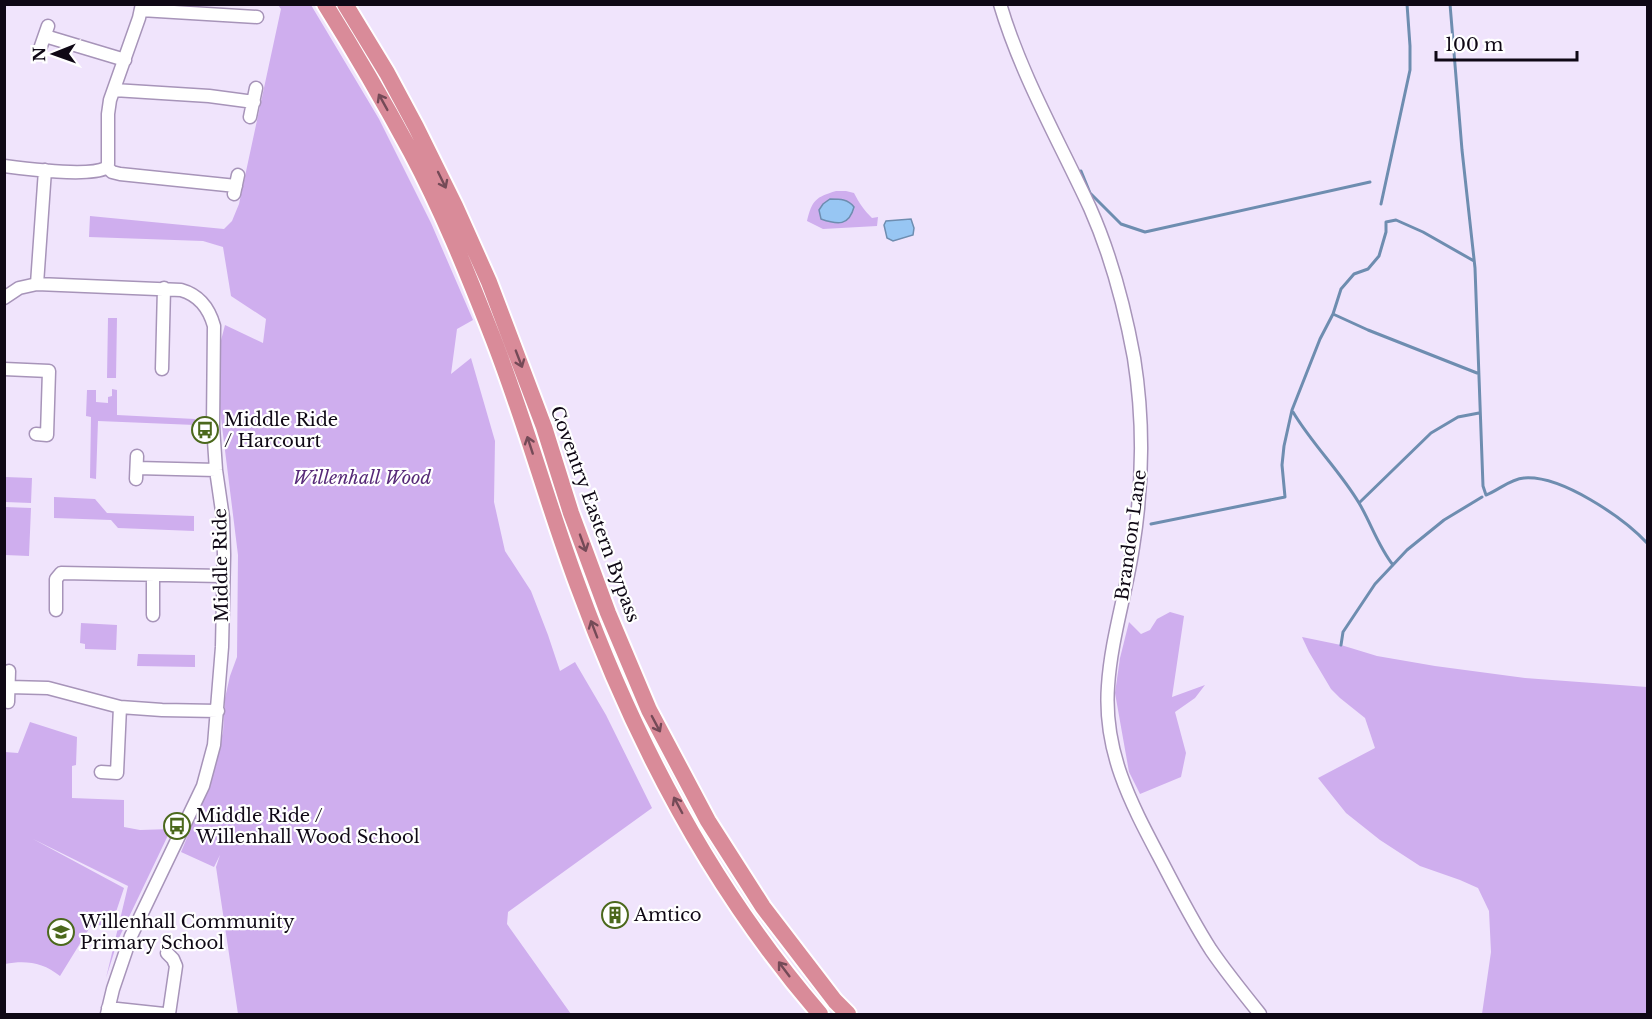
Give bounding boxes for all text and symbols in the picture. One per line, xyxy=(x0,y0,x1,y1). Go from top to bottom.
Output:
north arrow xyxy=(24,24,84,84)
scale bar xyxy=(1436,24,1577,62)
text: 100 m xyxy=(1445,34,1503,56)
text: N xyxy=(29,47,49,62)
one-way arrow xyxy=(376,94,388,111)
one-way arrow xyxy=(437,170,449,188)
one-way arrow xyxy=(514,349,525,368)
street label: Coventry Eastern Bypass xyxy=(546,403,644,625)
place label: Middle Ride / Harcourt xyxy=(224,409,338,452)
bus stop icon: Middle Ride / Harcourt xyxy=(190,415,220,445)
one-way arrow xyxy=(524,436,535,455)
park label: Willenhall Wood xyxy=(293,467,432,489)
street label: Brandon Lane xyxy=(1111,468,1151,602)
street label: Middle Ride xyxy=(209,508,233,622)
one-way arrow xyxy=(578,533,589,552)
one-way arrow xyxy=(588,621,599,639)
one-way arrow xyxy=(650,715,662,732)
one-way arrow xyxy=(672,797,683,815)
place label: Middle Ride / Willenhall Wood School xyxy=(195,805,420,848)
bus stop icon: Middle Ride / Willenhall Wood School xyxy=(162,811,192,841)
building icon: Amtico xyxy=(600,900,630,930)
place label: Amtico xyxy=(633,904,702,926)
place label: Willenhall Community Primary School xyxy=(79,911,295,954)
school or university icon: Willenhall Community Primary School xyxy=(46,917,76,947)
one-way arrow xyxy=(777,961,790,977)

